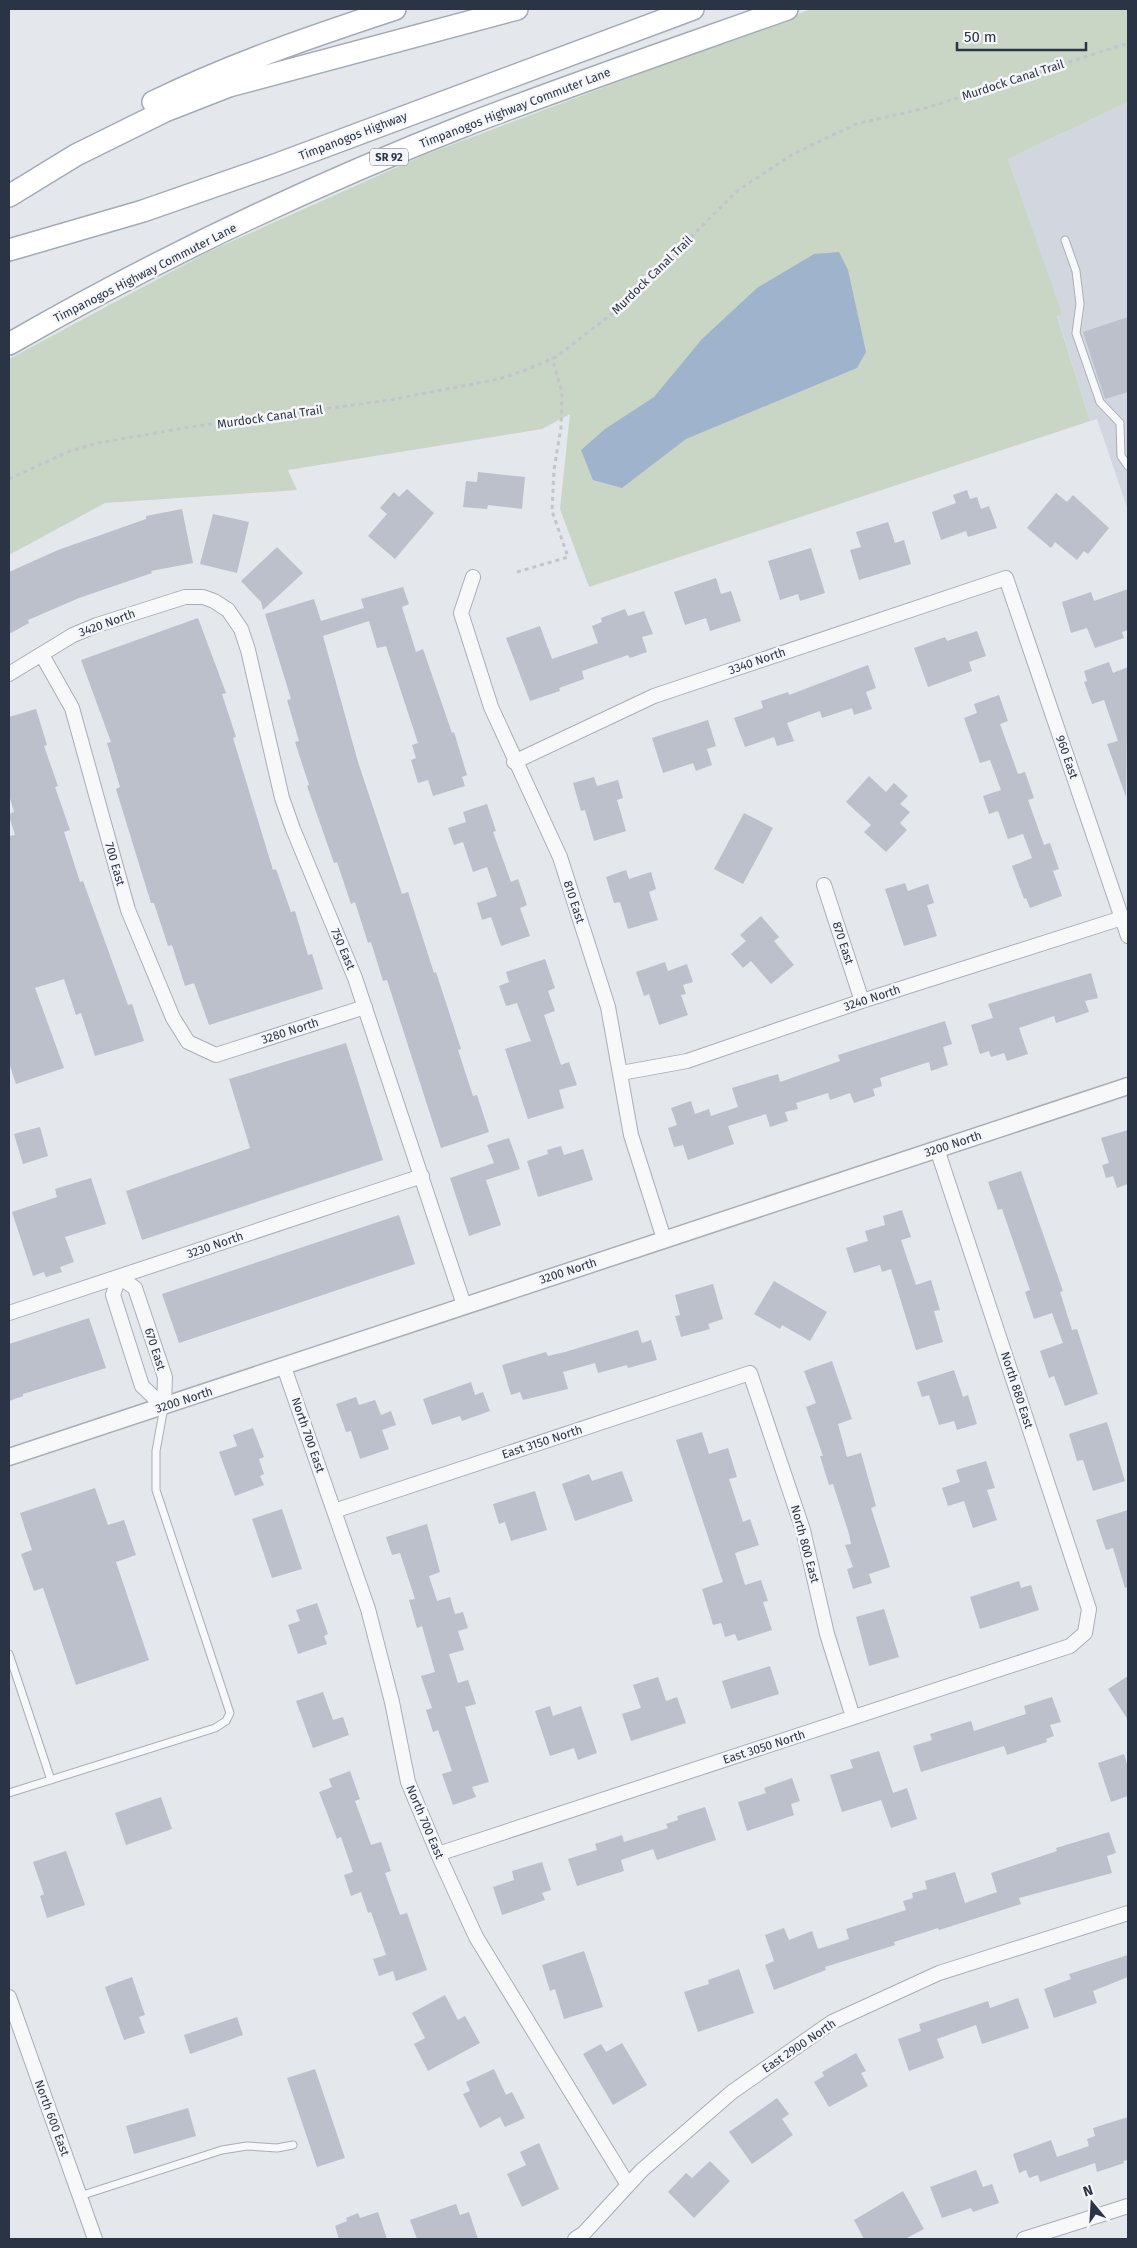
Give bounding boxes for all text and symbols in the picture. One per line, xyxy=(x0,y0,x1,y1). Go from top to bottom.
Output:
scale bar xyxy=(957,20,1086,52)
text: 50 m xyxy=(964,28,997,46)
street label: Murdock Canal Trail xyxy=(960,57,1066,103)
street label: Timpanogos Highway Commuter Lane xyxy=(417,65,613,151)
street label: Timpanogos Highway xyxy=(297,109,409,163)
road number: SR 92 xyxy=(370,148,408,166)
street label: Timpanogos Highway Commuter Lane xyxy=(51,221,239,325)
street label: Murdock Canal Trail xyxy=(609,233,696,317)
street label: Murdock Canal Trail xyxy=(216,403,324,431)
street label: 3420 North xyxy=(77,606,137,640)
street label: 3340 North xyxy=(727,645,787,677)
street label: 960 East xyxy=(1053,733,1081,781)
street label: 700 East xyxy=(102,841,128,888)
street label: 810 East xyxy=(561,879,588,926)
street label: 870 East xyxy=(830,920,857,967)
street label: 750 East xyxy=(328,926,358,972)
street label: 3240 North xyxy=(842,982,902,1014)
street label: 3280 North xyxy=(260,1015,320,1047)
street label: 3200 North xyxy=(922,1128,984,1160)
street label: 3230 North xyxy=(185,1229,245,1261)
street label: 3200 North xyxy=(537,1255,599,1287)
street label: 670 East xyxy=(142,1326,169,1373)
street label: North 880 East xyxy=(998,1350,1036,1431)
street label: 3200 North xyxy=(153,1384,215,1416)
street label: North 700 East xyxy=(289,1395,328,1475)
street label: East 3150 North xyxy=(500,1422,584,1462)
street label: North 800 East xyxy=(788,1503,822,1585)
street label: East 3050 North xyxy=(721,1727,807,1767)
street label: North 700 East xyxy=(403,1783,447,1862)
street label: East 2900 North xyxy=(760,2016,838,2076)
street label: North 600 East xyxy=(32,2078,72,2159)
north arrow xyxy=(1067,2178,1117,2228)
text: N xyxy=(1081,2182,1095,2201)

